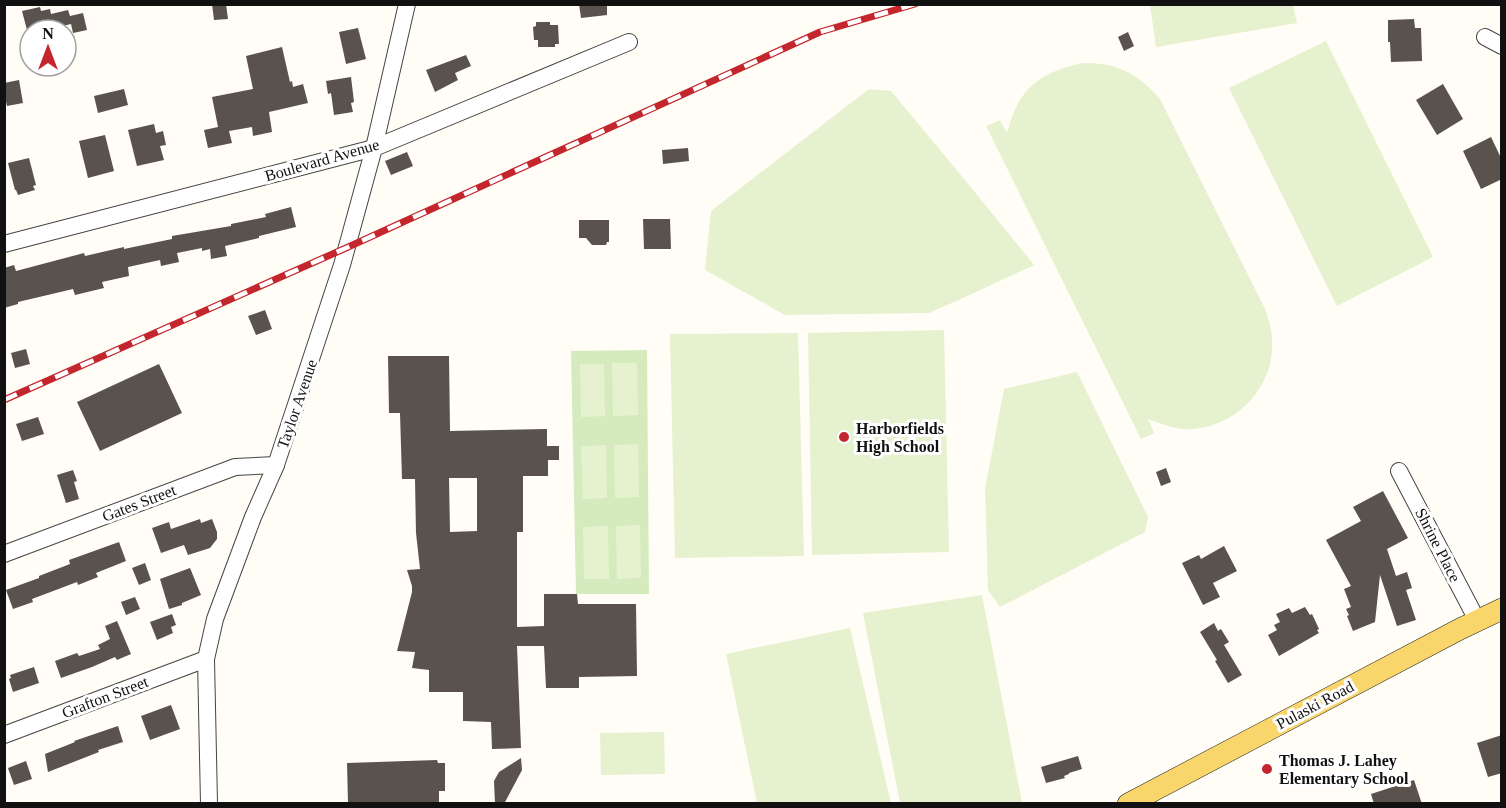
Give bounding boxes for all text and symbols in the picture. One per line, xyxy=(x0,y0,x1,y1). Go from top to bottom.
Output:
north arrow xyxy=(18,18,78,78)
text: N xyxy=(42,25,54,42)
street label: Boulevard Avenue xyxy=(263,136,381,184)
street label: Taylor Avenue xyxy=(274,357,321,451)
place label: Harborfields High School xyxy=(856,420,944,456)
marker: Harborfields High School xyxy=(837,430,851,444)
street label: Gates Street xyxy=(100,481,179,525)
street label: Shrine Place xyxy=(1412,505,1464,585)
street label: Grafton Street xyxy=(59,673,151,721)
street label: Pulaski Road xyxy=(1274,678,1356,732)
place label: Thomas J. Lahey Elementary School xyxy=(1279,752,1409,788)
marker: Thomas J. Lahey Elementary School xyxy=(1260,762,1274,776)

